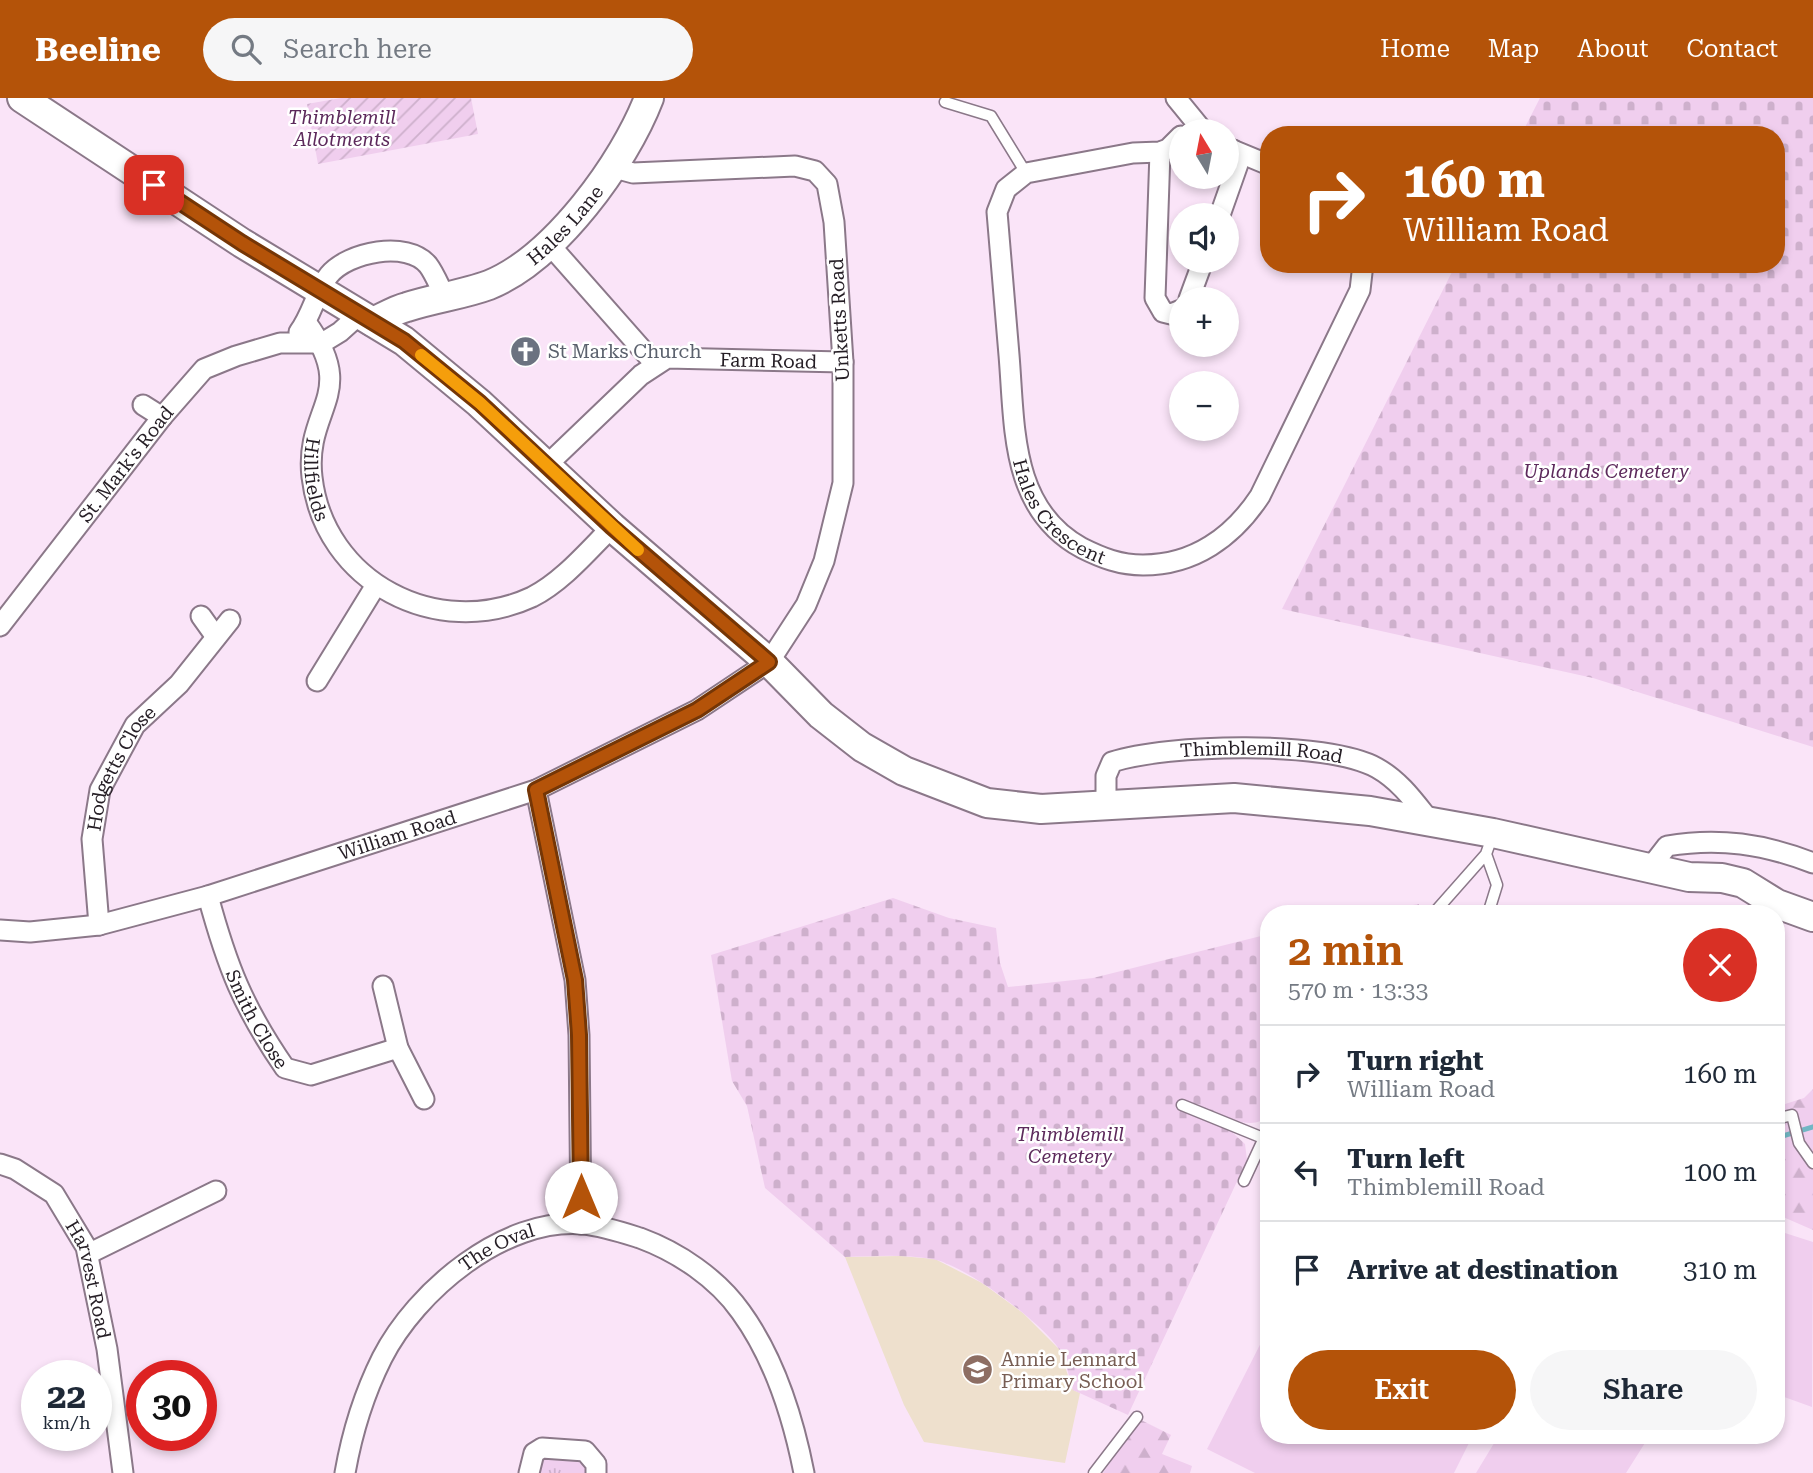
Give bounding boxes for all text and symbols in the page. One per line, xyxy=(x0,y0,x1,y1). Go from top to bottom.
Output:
search box xyxy=(203,18,693,81)
text: Beeline xyxy=(35,30,161,69)
icon: search xyxy=(227,30,265,68)
text: Search here xyxy=(283,34,432,64)
text: Home xyxy=(1380,35,1450,63)
text: Map xyxy=(1488,35,1539,63)
text: About xyxy=(1577,35,1648,63)
text: Contact xyxy=(1686,35,1778,63)
park label: Thimblemill Allotments xyxy=(288,106,396,151)
north arrow xyxy=(1169,119,1239,189)
map controls xyxy=(1169,119,1239,441)
text: 160 m xyxy=(1403,152,1545,209)
icon: right xyxy=(1288,154,1379,245)
pin xyxy=(124,155,184,215)
icon: arrive xyxy=(135,166,173,204)
street label: Hales Lane xyxy=(522,181,608,270)
button: sound xyxy=(1169,203,1239,273)
text: William Road xyxy=(1403,211,1609,249)
street label: Unketts Road xyxy=(825,258,854,382)
button: + xyxy=(1169,287,1239,357)
church icon: St Marks Church xyxy=(508,334,542,368)
place label: St Marks Church xyxy=(548,340,701,363)
street label: Farm Road xyxy=(719,348,817,373)
button: − xyxy=(1169,371,1239,441)
street label: St. Mark's Road xyxy=(74,401,178,527)
street label: Hillfields xyxy=(299,436,334,524)
street label: Hales Crescent xyxy=(1008,456,1109,569)
park label: Uplands Cemetery xyxy=(1523,460,1689,483)
street label: Hodgetts Close xyxy=(82,701,161,833)
street label: Thimblemill Road xyxy=(1179,737,1345,768)
street label: William Road xyxy=(336,806,459,865)
text: 2 min xyxy=(1288,926,1404,975)
button: close xyxy=(1683,928,1757,1002)
street label: Smith Close xyxy=(221,966,293,1073)
text: 570 m · 13:33 xyxy=(1288,977,1428,1004)
text: Turn right xyxy=(1347,1046,1483,1076)
icon: right xyxy=(1288,1055,1326,1093)
text: 160 m xyxy=(1683,1059,1757,1089)
text: William Road xyxy=(1347,1076,1495,1103)
park label: Thimblemill Cemetery xyxy=(1016,1123,1124,1168)
text: Turn left xyxy=(1347,1144,1465,1174)
icon: left xyxy=(1288,1153,1326,1191)
text: 100 m xyxy=(1683,1157,1757,1187)
position arrow xyxy=(544,1160,618,1234)
text: Thimblemill Road xyxy=(1347,1174,1545,1201)
street label: Harvest Road xyxy=(60,1216,116,1341)
street label: The Oval xyxy=(454,1219,537,1276)
icon: arrive xyxy=(1288,1251,1326,1289)
text: Arrive at destination xyxy=(1347,1255,1618,1285)
text: 310 m xyxy=(1683,1255,1757,1285)
place label: Annie Lennard Primary School xyxy=(1001,1348,1143,1393)
button: Exit xyxy=(1288,1350,1516,1430)
button: Share xyxy=(1530,1350,1757,1430)
school or university icon: Annie Lennard Primary School xyxy=(961,1353,995,1387)
speed limit sign: 30 xyxy=(126,1360,217,1451)
text: 22 xyxy=(47,1376,86,1417)
text: km/h xyxy=(42,1412,91,1433)

